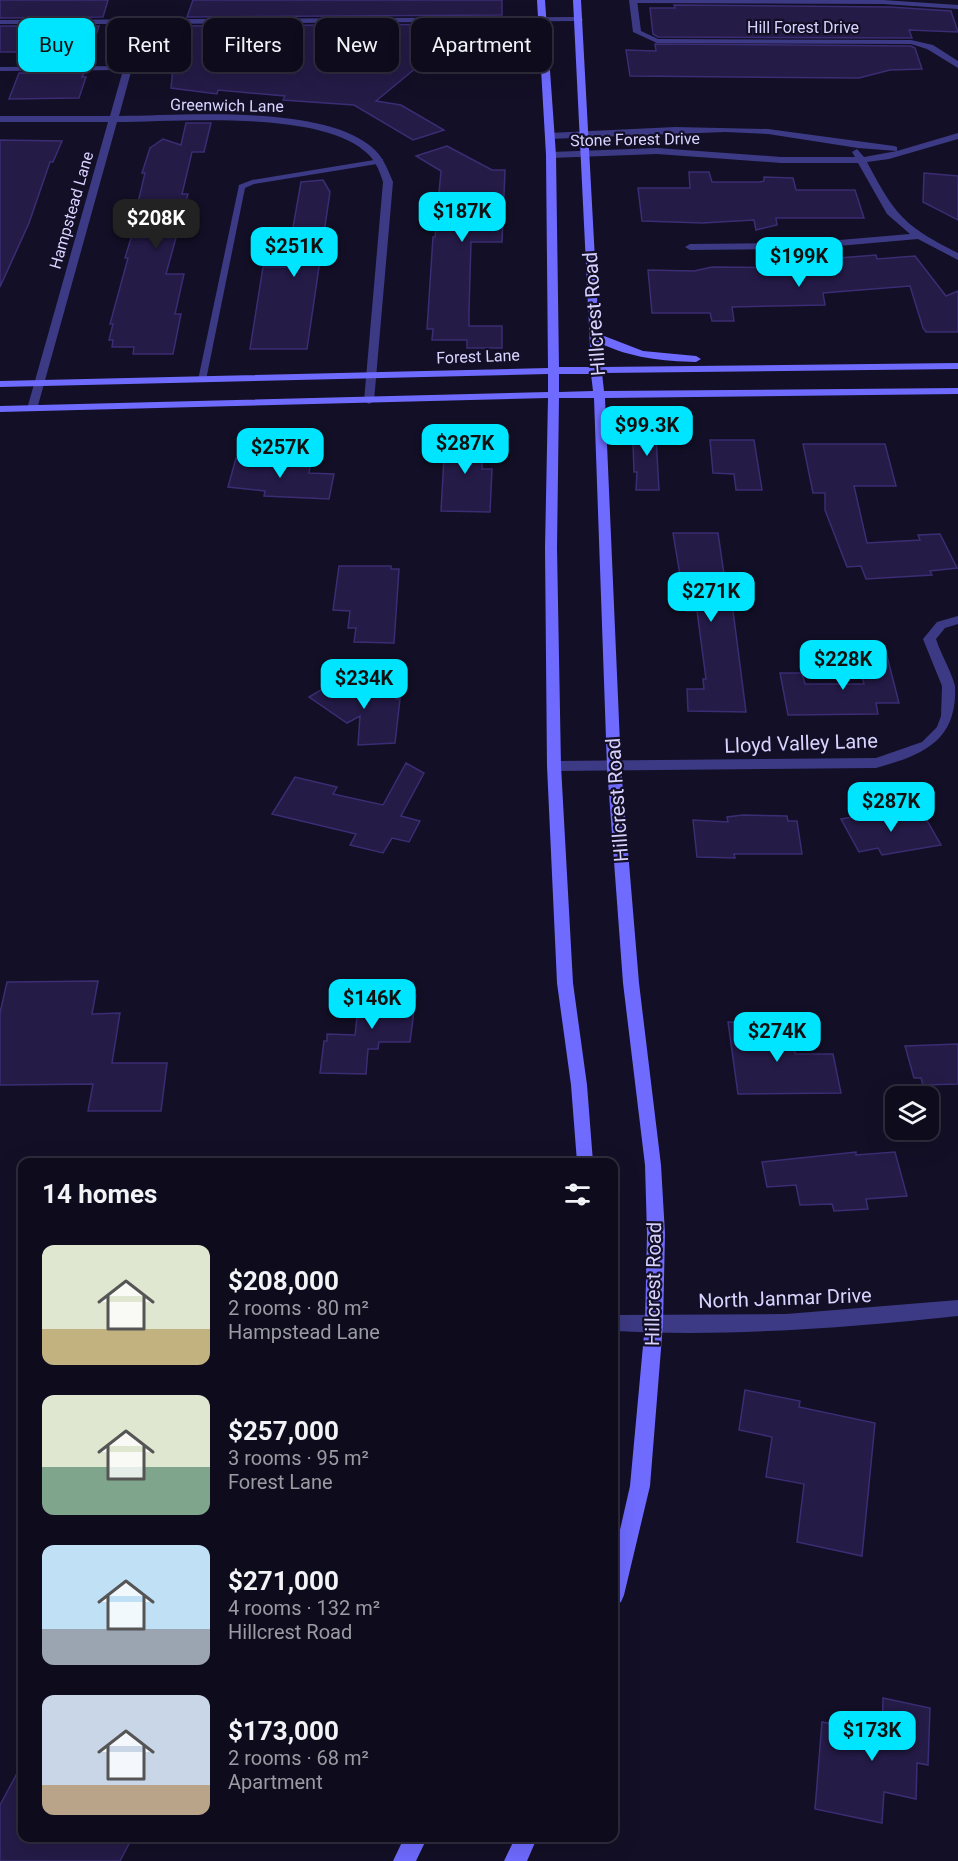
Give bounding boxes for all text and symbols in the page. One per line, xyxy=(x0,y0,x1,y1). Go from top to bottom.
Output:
chip: Buy xyxy=(18,18,95,72)
chip: Rent xyxy=(107,18,191,72)
chip: Filters xyxy=(203,18,303,72)
chip: New xyxy=(315,18,399,72)
chip: Apartment xyxy=(411,18,552,72)
street label: Hill Forest Drive xyxy=(747,18,859,37)
street label: Greenwich Lane xyxy=(170,95,284,116)
street label: Stone Forest Drive xyxy=(570,129,700,150)
street label: Hampstead Lane xyxy=(46,149,97,271)
pin: $187K xyxy=(420,192,504,243)
pin: $208K xyxy=(114,199,198,250)
text: $187K xyxy=(433,199,491,223)
text: $208K xyxy=(127,206,185,230)
pin: $251K xyxy=(252,227,336,278)
text: $251K xyxy=(265,234,323,258)
pin: $199K xyxy=(757,237,841,288)
text: $199K xyxy=(770,244,828,268)
street label: Hillcrest Road xyxy=(578,251,610,377)
street label: Forest Lane xyxy=(436,346,520,367)
pin: $99.3K xyxy=(598,406,696,457)
text: $99.3K xyxy=(615,413,679,437)
pin: $287K xyxy=(423,424,507,475)
pin: $257K xyxy=(238,428,322,479)
text: $287K xyxy=(436,431,494,455)
text: $257K xyxy=(251,435,309,459)
pin: $271K xyxy=(669,572,753,623)
text: $271K xyxy=(682,579,740,603)
pin: $228K xyxy=(801,640,885,691)
text: $228K xyxy=(814,647,872,671)
pin: $234K xyxy=(322,659,406,710)
text: $234K xyxy=(335,666,393,690)
street label: Lloyd Valley Lane xyxy=(724,728,878,758)
street label: Hillcrest Road xyxy=(601,737,633,863)
pin: $287K xyxy=(849,782,933,833)
text: $287K xyxy=(862,789,920,813)
pin: $146K xyxy=(330,979,414,1030)
text: $146K xyxy=(343,986,401,1010)
pin: $274K xyxy=(735,1012,819,1063)
text: $274K xyxy=(748,1019,806,1043)
map controls xyxy=(885,1086,939,1140)
button: layers xyxy=(885,1086,939,1140)
icon: filters xyxy=(561,1178,594,1211)
text: 14 homes xyxy=(42,1179,157,1209)
street label: Hillcrest Road xyxy=(640,1222,666,1346)
text: $208,000 xyxy=(228,1266,339,1296)
icon: home xyxy=(90,1269,162,1341)
street label: North Janmar Drive xyxy=(698,1283,872,1313)
text: 2 rooms · 80 m² xyxy=(228,1296,369,1320)
text: Hampstead Lane xyxy=(228,1320,380,1344)
text: $257,000 xyxy=(228,1416,339,1446)
icon: home xyxy=(90,1419,162,1491)
text: 3 rooms · 95 m² xyxy=(228,1446,369,1470)
text: Forest Lane xyxy=(228,1470,333,1494)
text: $271,000 xyxy=(228,1566,339,1596)
icon: home xyxy=(90,1569,162,1641)
text: 4 rooms · 132 m² xyxy=(228,1596,380,1620)
text: Hillcrest Road xyxy=(228,1620,352,1644)
pin: $173K xyxy=(830,1711,914,1762)
text: $173,000 xyxy=(228,1716,339,1746)
text: $173K xyxy=(843,1718,901,1742)
icon: home xyxy=(90,1719,162,1791)
text: 2 rooms · 68 m² xyxy=(228,1746,369,1770)
text: Apartment xyxy=(228,1770,323,1794)

